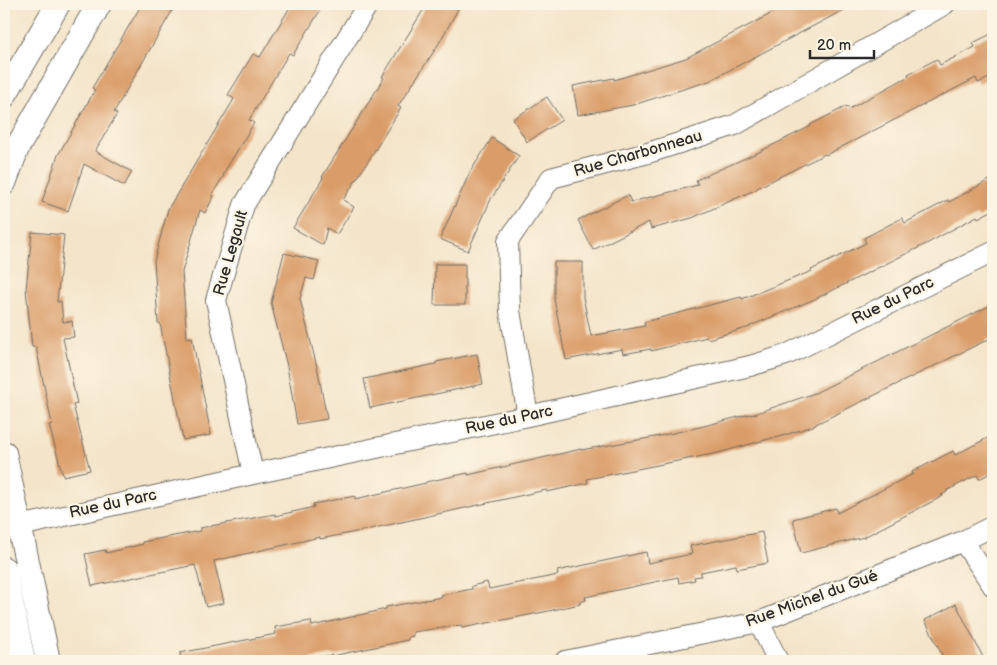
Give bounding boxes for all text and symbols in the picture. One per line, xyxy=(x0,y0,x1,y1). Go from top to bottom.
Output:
scale bar xyxy=(810,28,873,60)
text: 20 m xyxy=(817,36,851,55)
street label: Rue Charbonneau xyxy=(572,127,704,181)
street label: Rue Legault xyxy=(210,208,252,298)
street label: Rue du Parc xyxy=(849,273,937,329)
street label: Rue du Parc xyxy=(464,401,554,439)
street label: Rue du Parc xyxy=(68,485,158,523)
street label: Rue Michel du Gué xyxy=(743,566,881,632)

